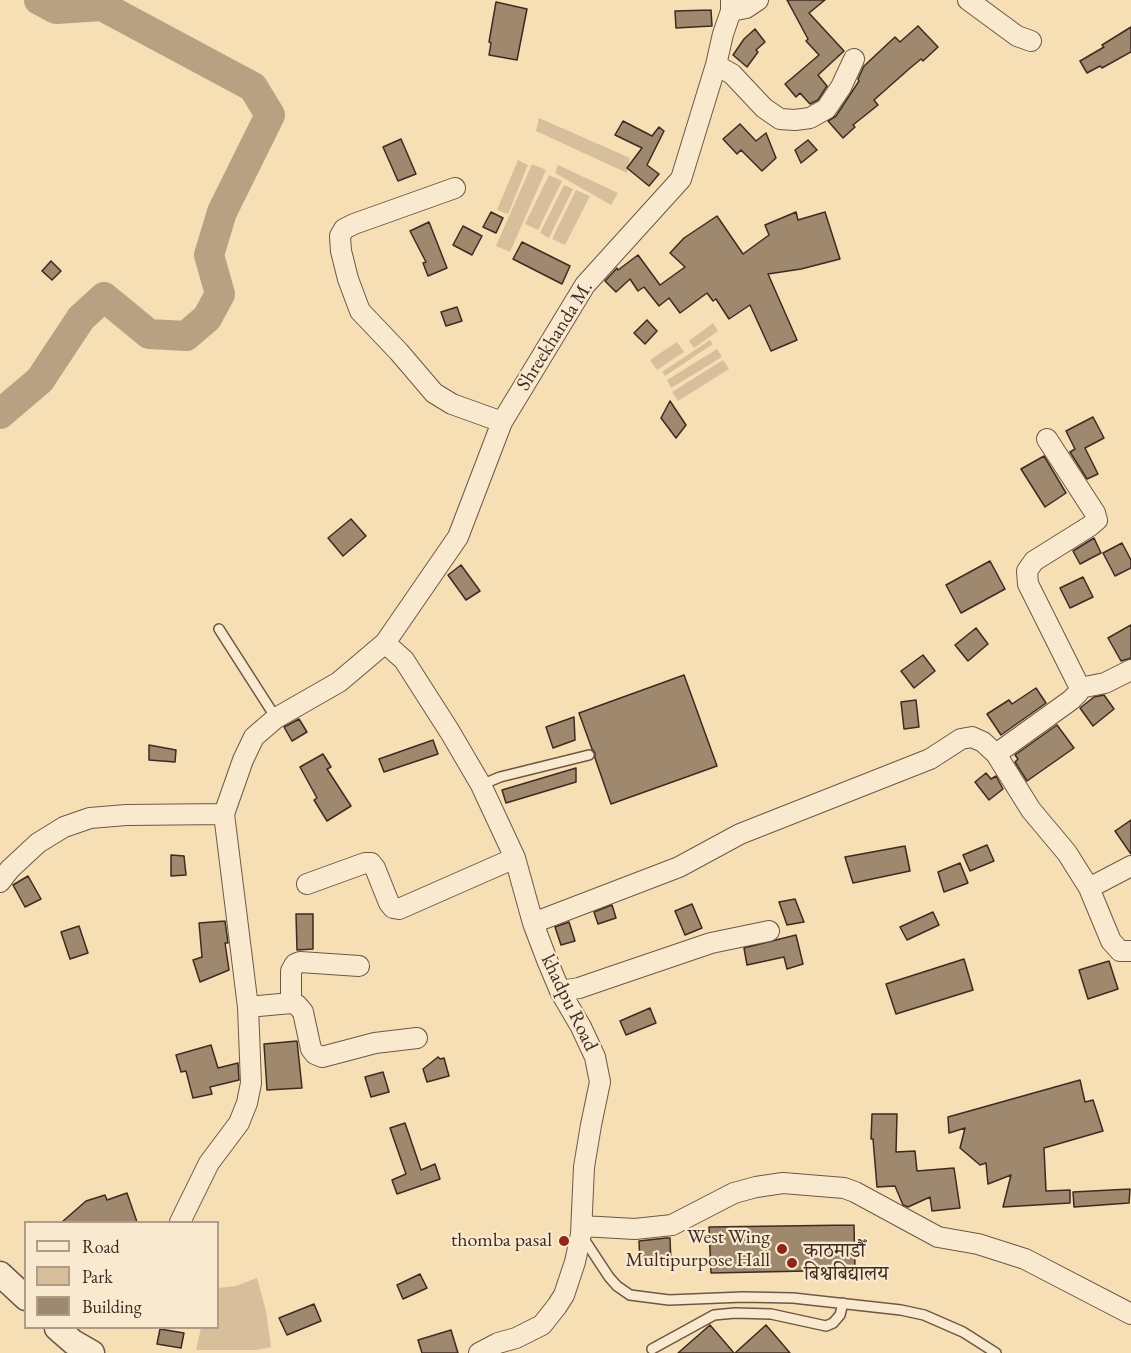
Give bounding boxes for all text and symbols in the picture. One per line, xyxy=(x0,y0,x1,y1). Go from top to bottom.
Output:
street label: Shreekhanda M. xyxy=(512,277,598,395)
street label: khadpu Road xyxy=(535,951,603,1055)
legend xyxy=(24,1221,219,1329)
place label: West Wing Multipurpose Hall xyxy=(626,1226,770,1273)
place label: thomba pasal xyxy=(451,1229,552,1253)
marker: thomba pasal xyxy=(557,1234,571,1248)
text: Road xyxy=(82,1235,120,1258)
place label: काठमाडौँ बिश्वबिद्यालय xyxy=(804,1240,888,1287)
marker: West Wing Multipurpose Hall xyxy=(775,1242,789,1256)
marker: काठमाडौँ बिश्वबिद्यालय xyxy=(785,1256,799,1270)
text: Park xyxy=(82,1265,113,1288)
text: Building xyxy=(82,1295,142,1318)

